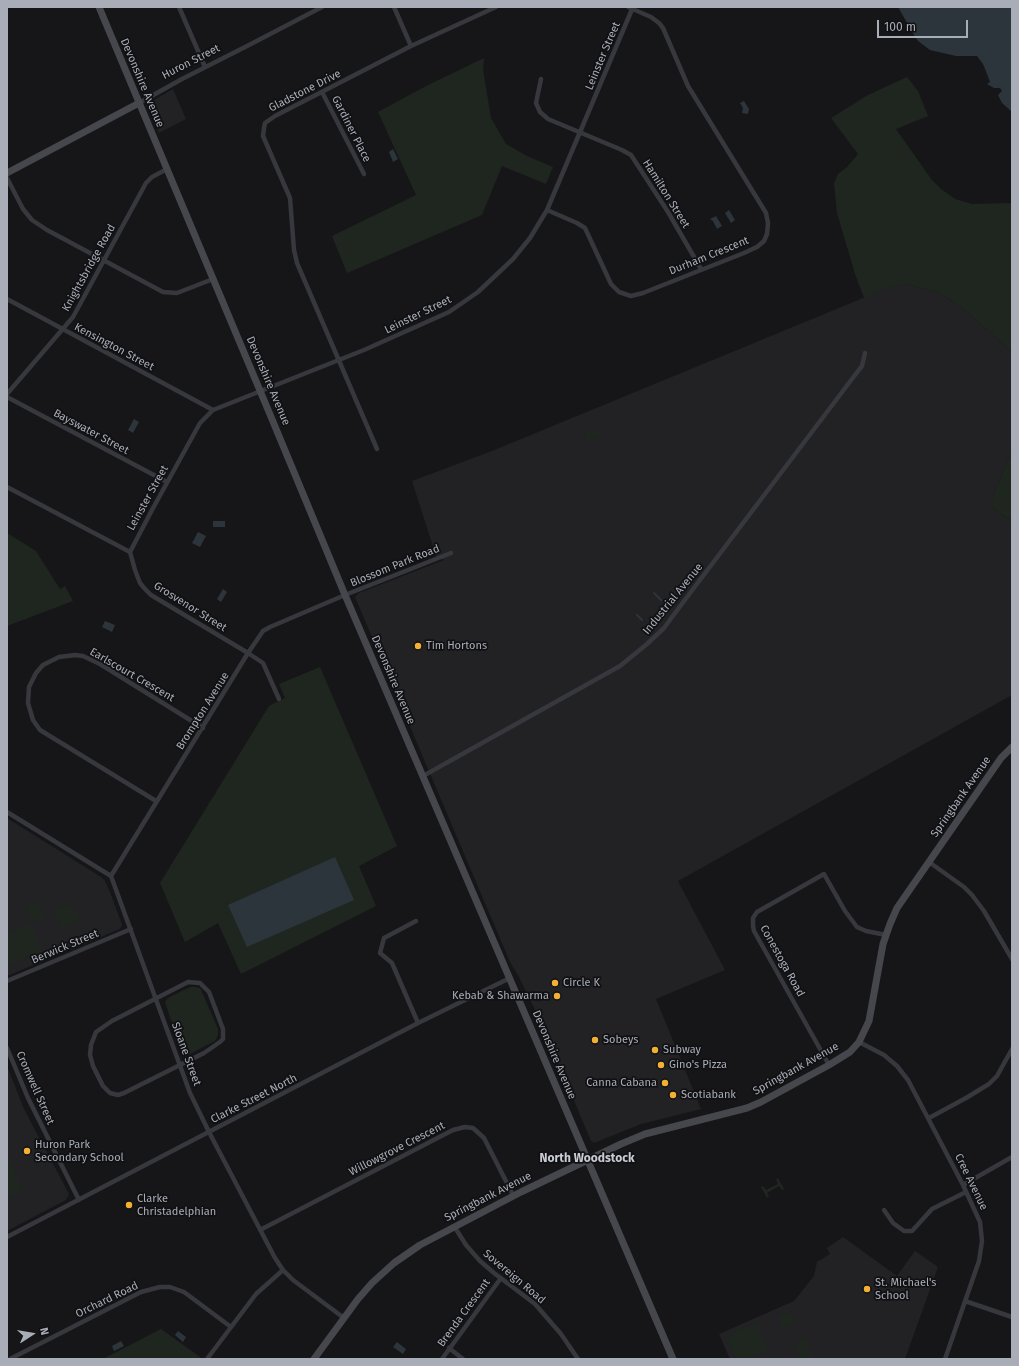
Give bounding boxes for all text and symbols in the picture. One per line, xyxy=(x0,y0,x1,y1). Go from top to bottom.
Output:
scale bar xyxy=(879,12,970,38)
street label: Leinster Street xyxy=(583,20,623,92)
text: 100 m xyxy=(884,20,916,34)
street label: Devonshire Avenue xyxy=(117,37,167,129)
street label: Huron Street xyxy=(160,42,222,82)
street label: Gladstone Drive xyxy=(267,67,343,115)
street label: Gardiner Place xyxy=(329,94,373,164)
street label: Hamilton Street xyxy=(640,157,692,231)
street label: Knightsbridge Road xyxy=(60,222,118,314)
street label: Durham Crescent xyxy=(667,234,751,278)
street label: Leinster Street xyxy=(382,293,454,337)
street label: Kensington Street xyxy=(72,320,156,374)
street label: Devonshire Avenue xyxy=(243,335,293,427)
street label: Bayswater Street xyxy=(51,407,131,457)
street label: Leinster Street xyxy=(125,463,171,533)
street label: Blossom Park Road xyxy=(348,542,442,590)
street label: Industrial Avenue xyxy=(640,561,706,637)
street label: Grosvenor Street xyxy=(151,579,229,635)
street label: Devonshire Avenue xyxy=(368,634,418,726)
place label: Tim Hortons xyxy=(426,639,487,653)
marker: Tim Hortons xyxy=(413,641,423,651)
street label: Earlscourt Crescent xyxy=(87,645,177,705)
street label: Brompton Avenue xyxy=(174,670,232,752)
street label: Springbank Avenue xyxy=(928,754,994,840)
street label: Conestoga Road xyxy=(757,923,807,999)
street label: Berwick Street xyxy=(29,927,101,967)
place label: Circle K xyxy=(563,976,600,990)
marker: Circle K xyxy=(550,978,560,988)
place label: Kebab & Shawarma xyxy=(452,989,549,1003)
marker: Kebab & Shawarma xyxy=(552,991,562,1001)
street label: Devonshire Avenue xyxy=(529,1009,579,1101)
street label: Sloane Street xyxy=(168,1020,204,1088)
place label: Sobeys xyxy=(603,1033,638,1047)
marker: Sobeys xyxy=(590,1035,600,1045)
street label: Springbank Avenue xyxy=(751,1040,841,1098)
place label: Subway xyxy=(663,1043,701,1057)
marker: Subway xyxy=(650,1045,660,1055)
street label: Cromwell Street xyxy=(13,1049,57,1127)
place label: Gino's Pizza xyxy=(669,1058,727,1072)
marker: Gino's Pizza xyxy=(656,1060,666,1070)
street label: Clarke Street North xyxy=(209,1071,299,1127)
place label: Canna Cabana xyxy=(586,1076,657,1090)
marker: Canna Cabana xyxy=(660,1078,670,1088)
place label: Scotiabank xyxy=(681,1088,736,1102)
marker: Scotiabank xyxy=(668,1090,678,1100)
street label: Willowgrove Crescent xyxy=(347,1119,447,1179)
place label: Huron Park Secondary School xyxy=(35,1138,124,1164)
marker: Huron Park Secondary School xyxy=(22,1146,32,1156)
district label: North Woodstock xyxy=(539,1152,635,1166)
street label: Cree Avenue xyxy=(952,1152,990,1212)
street label: Springbank Avenue xyxy=(442,1169,534,1225)
place label: Clarke Christadelphian xyxy=(137,1192,216,1218)
marker: Clarke Christadelphian xyxy=(124,1200,134,1210)
street label: Sovereign Road xyxy=(480,1247,548,1307)
street label: Brenda Crescent xyxy=(435,1276,493,1350)
place label: St. Michael's School xyxy=(875,1276,936,1302)
street label: Orchard Road xyxy=(74,1279,140,1321)
marker: St. Michael's School xyxy=(862,1284,872,1294)
north arrow xyxy=(12,1314,52,1354)
text: N xyxy=(37,1326,51,1336)

